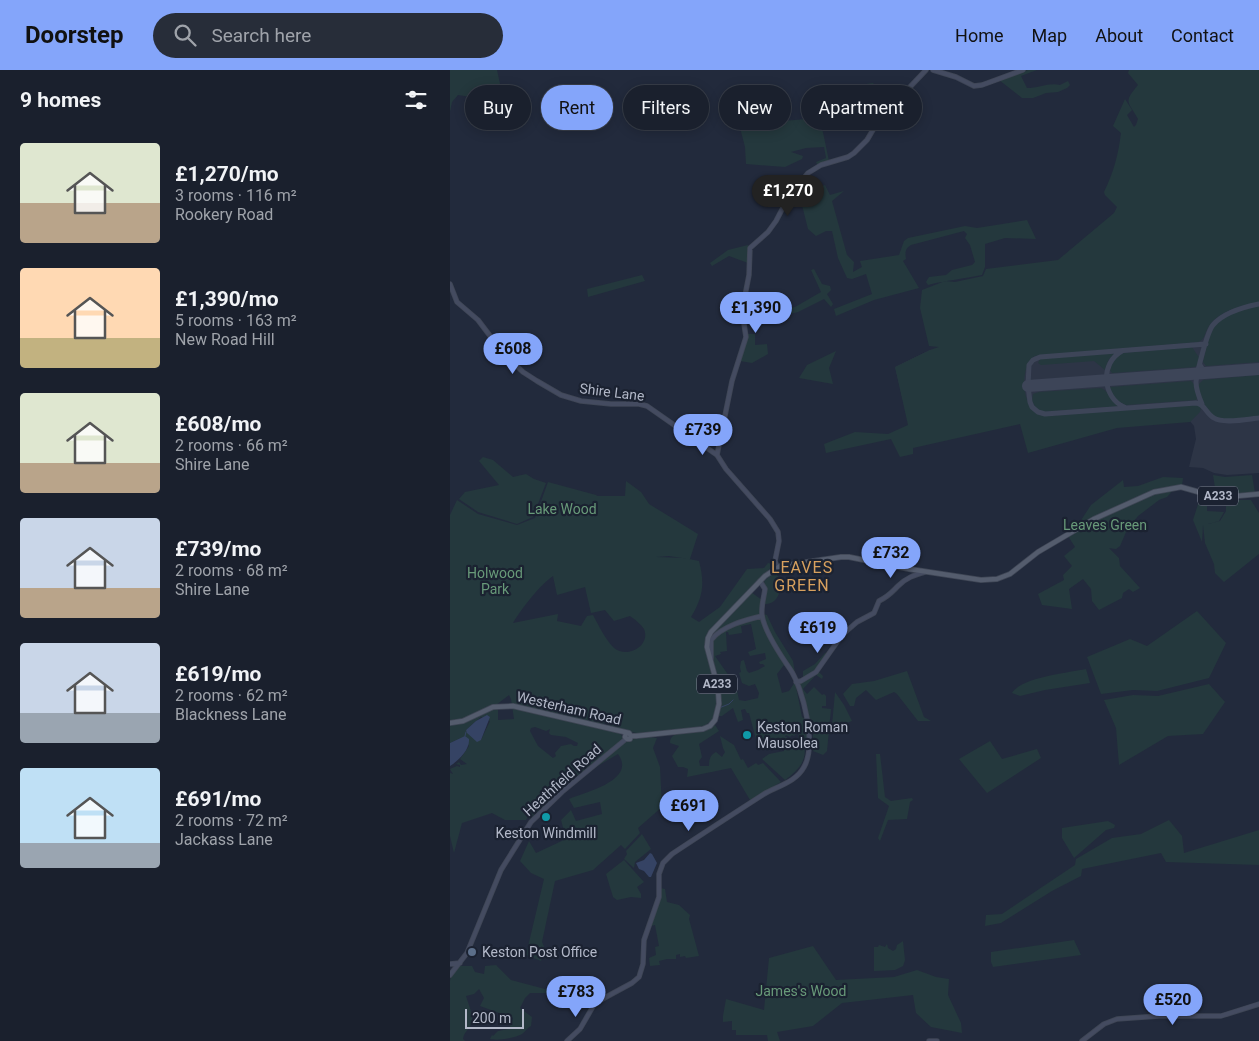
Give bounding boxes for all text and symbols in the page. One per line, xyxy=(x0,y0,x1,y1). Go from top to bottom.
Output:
search box xyxy=(153,13,503,58)
text: Doorstep xyxy=(25,21,123,49)
icon: search xyxy=(171,21,199,49)
text: Search here xyxy=(211,24,311,47)
text: Home xyxy=(955,25,1004,46)
text: Map xyxy=(1032,25,1067,46)
text: About xyxy=(1095,25,1143,46)
text: Contact xyxy=(1171,25,1234,46)
chip: Buy xyxy=(465,85,531,130)
chip: Rent xyxy=(541,85,613,130)
chip: Filters xyxy=(623,85,709,130)
chip: New xyxy=(719,85,791,130)
chip: Apartment xyxy=(801,85,922,130)
icon: filters xyxy=(402,86,430,114)
text: 9 homes xyxy=(20,88,101,112)
text: £1,270/mo xyxy=(175,162,279,186)
icon: home xyxy=(60,163,120,223)
pin: £1,270 xyxy=(747,174,829,217)
text: £1,270 xyxy=(763,181,813,200)
text: 3 rooms · 116 m² xyxy=(175,186,297,205)
text: Rookery Road xyxy=(175,205,273,224)
text: £1,390/mo xyxy=(175,287,279,311)
icon: home xyxy=(60,288,120,348)
pin: £1,390 xyxy=(715,292,797,334)
text: £1,390 xyxy=(731,298,781,317)
text: 5 rooms · 163 m² xyxy=(175,311,297,330)
text: New Road Hill xyxy=(175,330,275,349)
pin: £608 xyxy=(483,332,543,375)
text: £608 xyxy=(494,339,532,358)
street label: Shire Lane xyxy=(579,380,645,404)
text: £608/mo xyxy=(175,412,261,436)
icon: home xyxy=(60,413,120,473)
pin: £739 xyxy=(673,414,733,456)
text: £739 xyxy=(684,420,722,439)
text: 2 rooms · 66 m² xyxy=(175,436,288,455)
text: Shire Lane xyxy=(175,455,250,474)
road number: A233 xyxy=(1198,486,1238,506)
park label: Lake Wood xyxy=(527,501,597,517)
park label: Leaves Green xyxy=(1063,517,1147,533)
pin: £732 xyxy=(861,536,921,579)
text: £739/mo xyxy=(175,537,261,561)
icon: home xyxy=(60,538,120,598)
text: £732 xyxy=(872,543,910,562)
district label: LEAVES GREEN xyxy=(771,558,833,595)
text: 2 rooms · 68 m² xyxy=(175,561,288,580)
park label: Holwood Park xyxy=(467,565,523,597)
text: Shire Lane xyxy=(175,580,250,599)
pin: £619 xyxy=(788,612,848,654)
text: £619 xyxy=(799,618,837,637)
text: £619/mo xyxy=(175,662,261,686)
icon: home xyxy=(60,663,120,723)
road number: A233 xyxy=(697,674,737,694)
text: 2 rooms · 62 m² xyxy=(175,686,288,705)
street label: Westerham Road xyxy=(515,688,623,728)
text: Blackness Lane xyxy=(175,705,287,724)
place label: Keston Roman Mausolea xyxy=(757,719,848,751)
marker: Keston Roman Mausolea xyxy=(741,729,753,741)
street label: Heathfield Road xyxy=(520,741,604,819)
text: £691/mo xyxy=(175,787,261,811)
icon: home xyxy=(60,788,120,848)
pin: £691 xyxy=(659,790,719,832)
text: £691 xyxy=(670,796,708,815)
text: 2 rooms · 72 m² xyxy=(175,811,288,830)
marker: Keston Windmill xyxy=(540,811,552,823)
place label: Keston Windmill xyxy=(496,825,596,841)
text: Jackass Lane xyxy=(175,830,273,849)
place label: Keston Post Office xyxy=(482,944,597,960)
marker: Keston Post Office xyxy=(466,946,478,958)
pin: £783 xyxy=(546,976,606,1018)
text: £783 xyxy=(557,982,595,1001)
park label: James's Wood xyxy=(756,983,846,999)
pin: £520 xyxy=(1143,984,1203,1026)
text: £520 xyxy=(1154,990,1192,1009)
scale bar xyxy=(465,1006,524,1029)
text: 200 m xyxy=(472,1010,511,1026)

